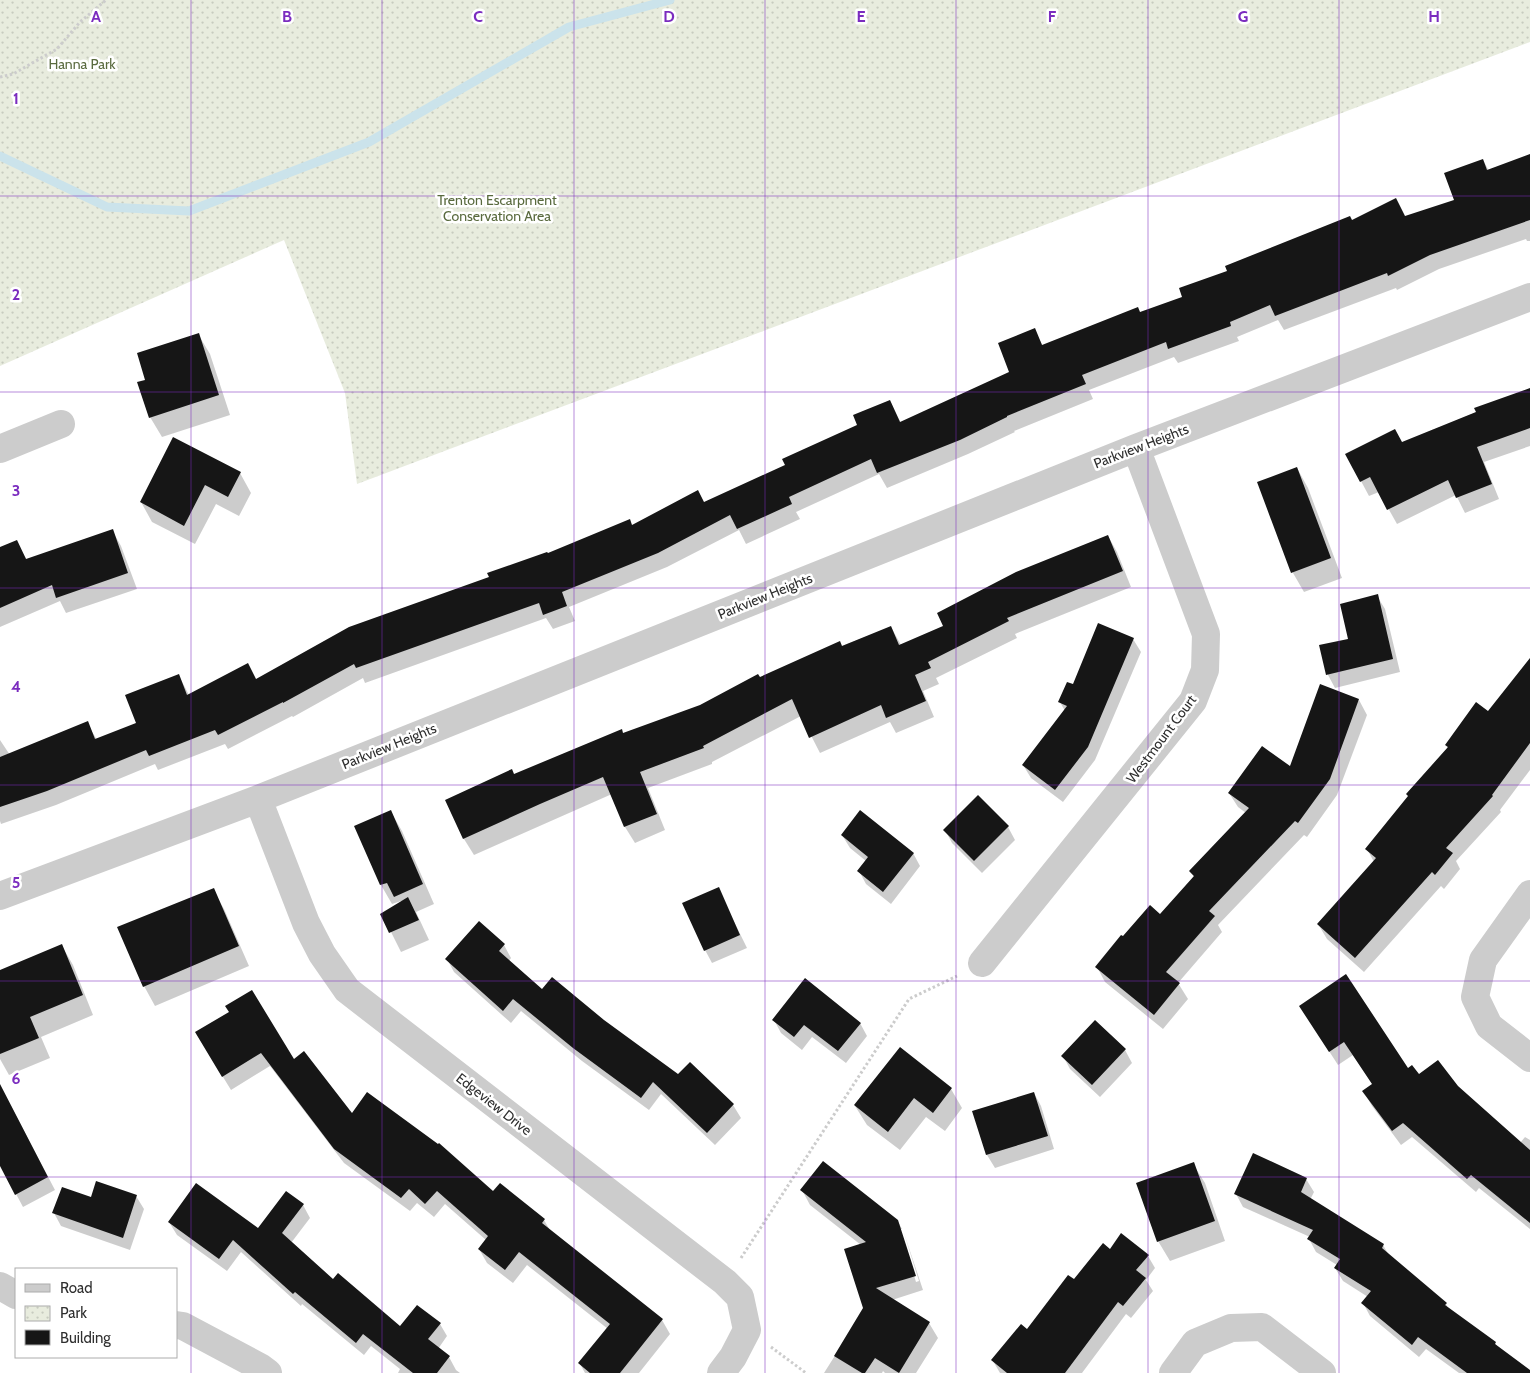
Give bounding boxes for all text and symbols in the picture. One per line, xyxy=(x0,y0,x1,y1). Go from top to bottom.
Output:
text: A xyxy=(91,7,101,26)
text: B xyxy=(282,7,292,26)
text: C xyxy=(473,7,483,26)
text: D xyxy=(663,7,675,26)
text: E xyxy=(856,7,866,26)
text: F xyxy=(1048,7,1057,26)
text: G xyxy=(1238,7,1248,26)
text: H xyxy=(1428,7,1440,26)
park label: Hanna Park xyxy=(48,55,116,73)
text: 1 xyxy=(13,89,19,108)
park label: Trenton Escarpment Conservation Area xyxy=(437,191,557,225)
text: 2 xyxy=(12,285,20,304)
street label: Parkview Heights xyxy=(1091,420,1191,472)
text: 3 xyxy=(12,481,20,500)
street label: Parkview Heights xyxy=(715,569,815,623)
text: 4 xyxy=(11,677,21,696)
street label: Westmount Court xyxy=(1122,691,1200,787)
street label: Parkview Heights xyxy=(339,719,439,773)
text: 5 xyxy=(12,873,20,892)
text: 6 xyxy=(12,1069,21,1088)
street label: Edgeview Drive xyxy=(453,1069,535,1139)
legend xyxy=(15,1268,178,1358)
text: Road xyxy=(60,1279,93,1297)
text: Park xyxy=(60,1304,87,1322)
text: Building xyxy=(60,1329,111,1347)

